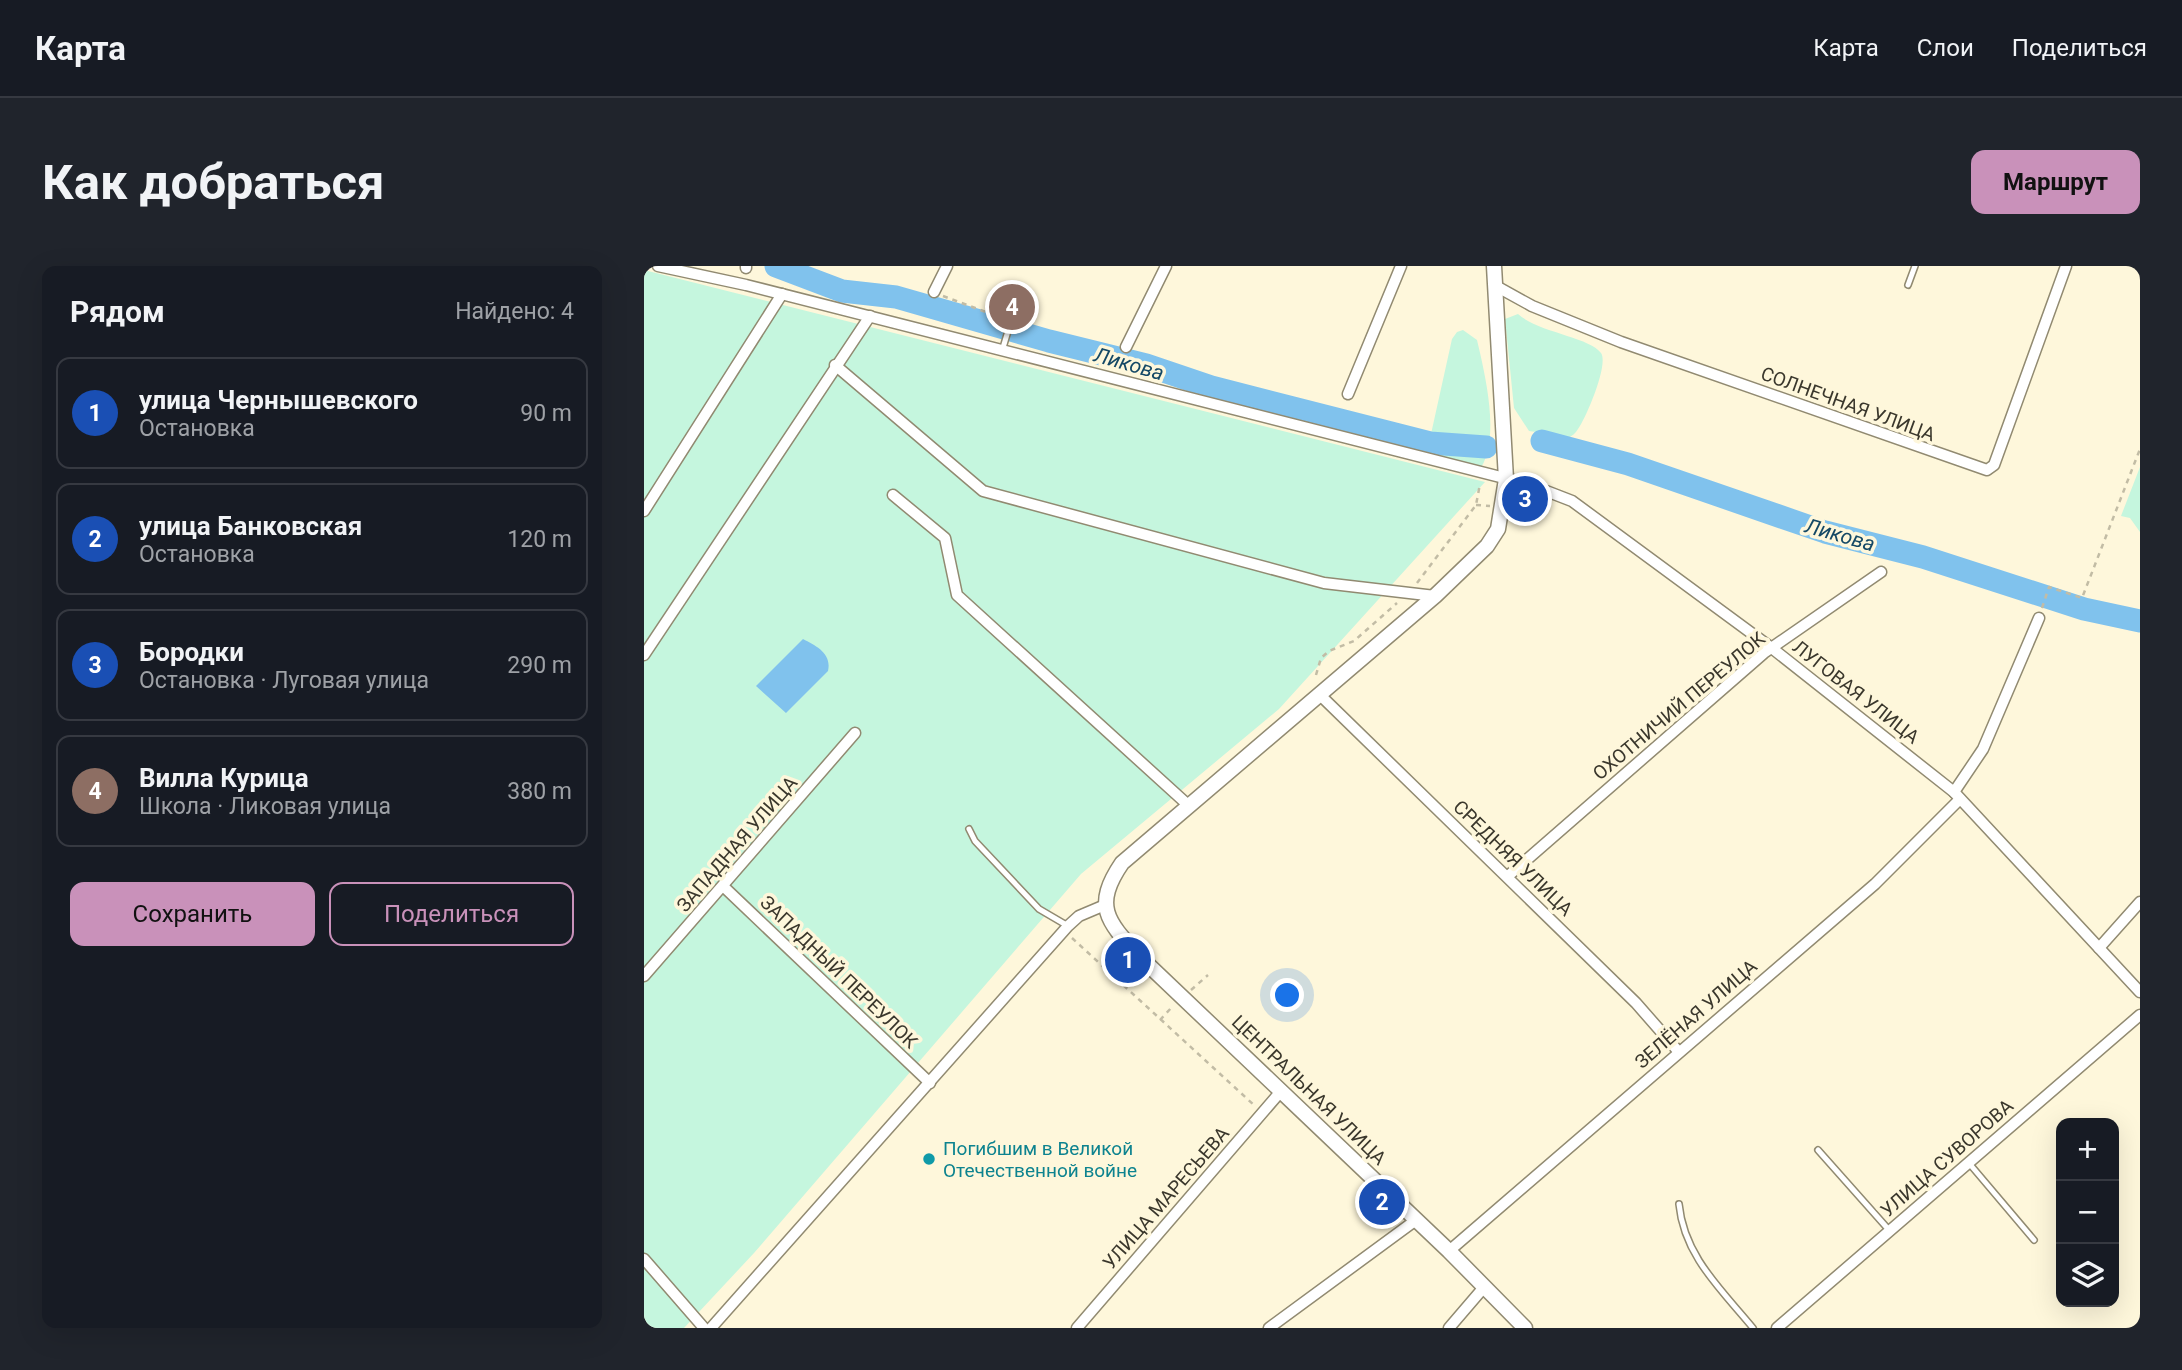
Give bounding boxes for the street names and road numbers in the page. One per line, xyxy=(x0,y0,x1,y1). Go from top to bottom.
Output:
street label: СОЛНЕЧНАЯ УЛИЦА xyxy=(1758,362,1939,446)
street label: ОХОТНИЧИЙ ПЕРЕУЛОК xyxy=(1588,627,1770,785)
street label: ЛУГОВАЯ УЛИЦА xyxy=(1788,635,1924,749)
street label: ЗАПАДНАЯ УЛИЦА xyxy=(672,771,802,916)
street label: СРЕДНЯЯ УЛИЦА xyxy=(1449,795,1578,921)
street label: ЗАПАДНЫЙ ПЕРЕУЛОК xyxy=(756,891,923,1054)
street label: ЗЕЛЁНАЯ УЛИЦА xyxy=(1630,954,1762,1073)
street label: ЦЕНТРАЛЬНАЯ УЛИЦА xyxy=(1227,1010,1391,1170)
street label: УЛИЦА СУВОРОВА xyxy=(1876,1094,2018,1222)
street label: УЛИЦА МАРЕСЬЕВА xyxy=(1098,1122,1234,1274)

